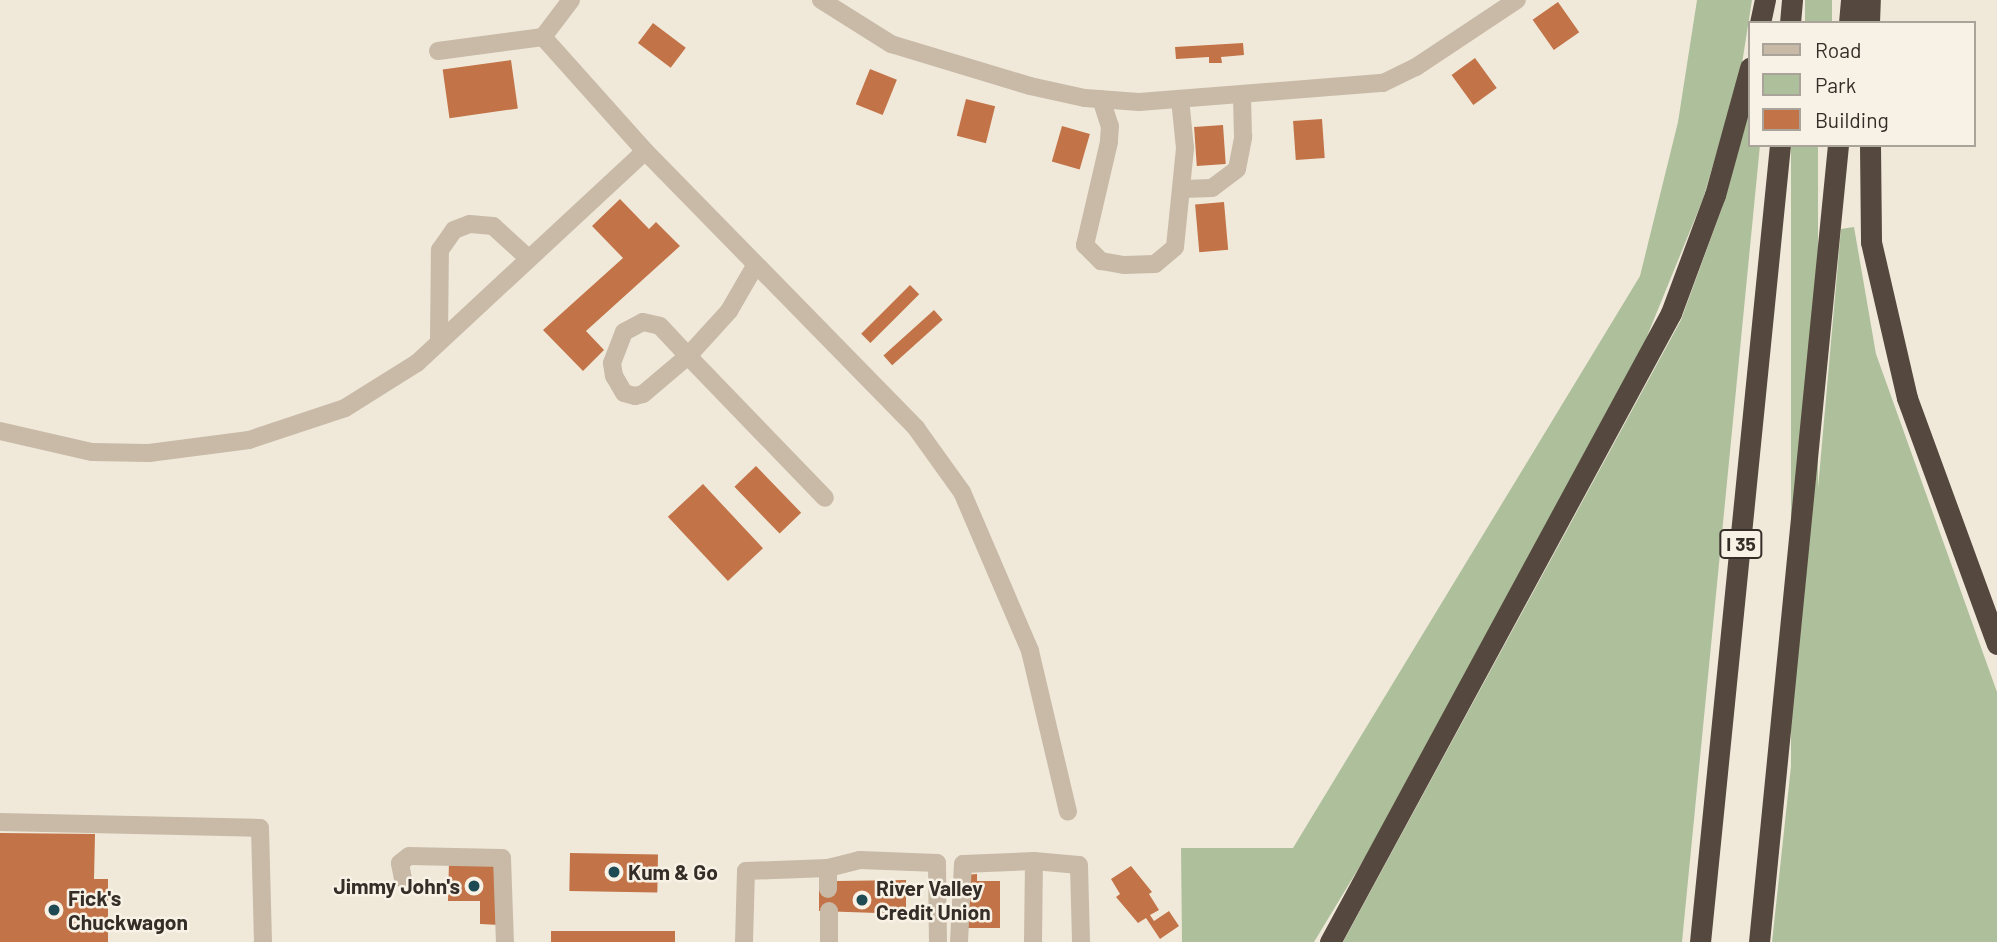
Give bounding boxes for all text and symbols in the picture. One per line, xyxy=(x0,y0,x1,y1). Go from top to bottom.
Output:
legend xyxy=(1748,21,1976,147)
text: Road xyxy=(1815,37,1861,62)
text: Park xyxy=(1815,72,1856,97)
text: Building xyxy=(1815,107,1889,132)
road number: I 35 xyxy=(1718,528,1764,559)
place label: Kum & Go xyxy=(628,859,718,885)
marker: Kum & Go xyxy=(606,864,622,880)
place label: Jimmy John's xyxy=(333,873,460,899)
place label: River Valley Credit Union xyxy=(876,875,991,925)
marker: Jimmy John's xyxy=(466,878,482,894)
place label: Fick's Chuckwagon xyxy=(68,885,188,935)
marker: River Valley Credit Union xyxy=(854,892,870,908)
marker: Fick's Chuckwagon xyxy=(46,902,62,918)

